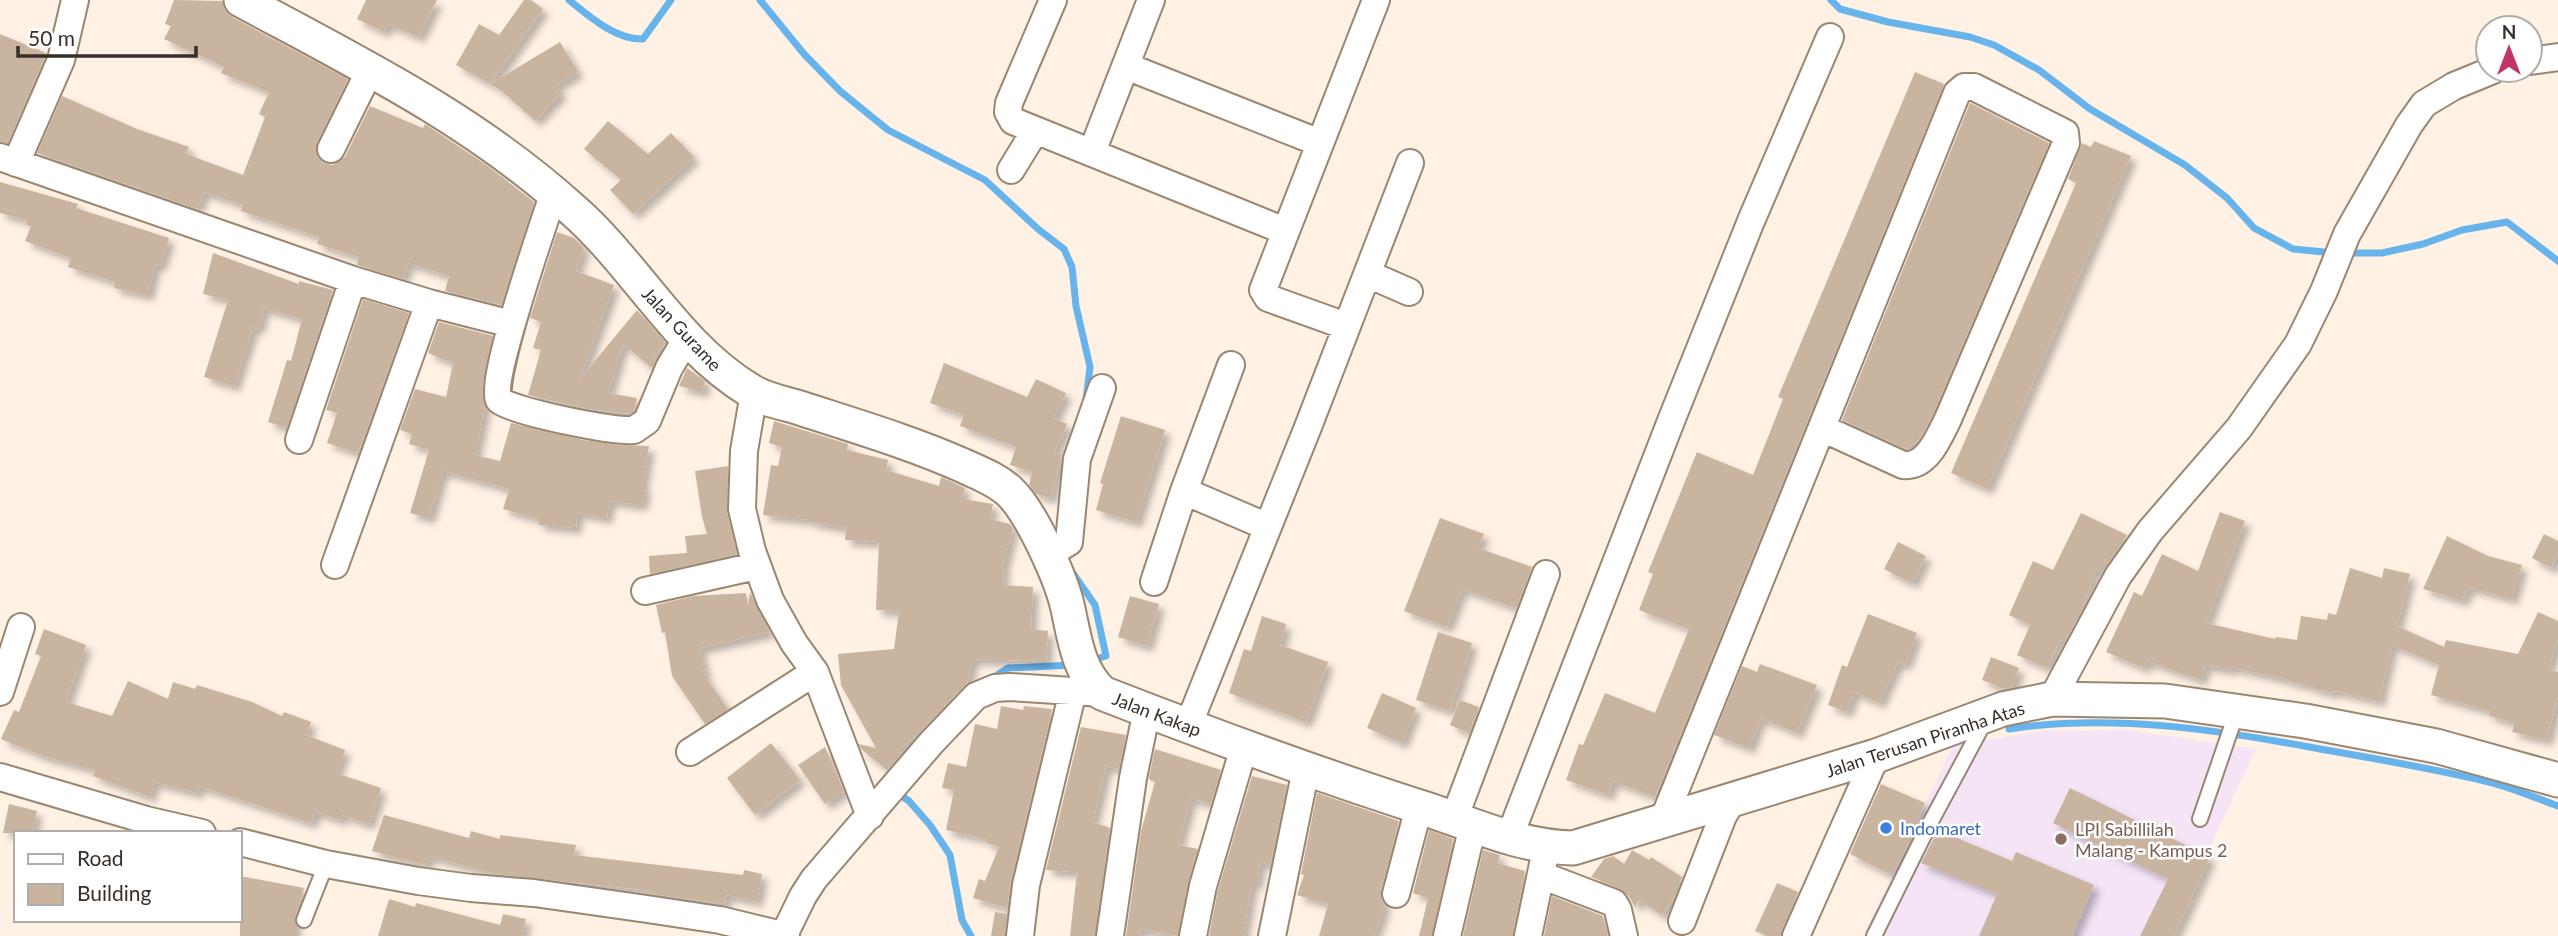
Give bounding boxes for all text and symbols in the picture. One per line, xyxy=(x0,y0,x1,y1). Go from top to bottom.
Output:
scale bar xyxy=(18,14,196,58)
north arrow xyxy=(2474,14,2544,84)
text: N xyxy=(2502,20,2516,43)
text: 50 m xyxy=(28,25,75,50)
street label: Jalan Gurame xyxy=(638,282,726,376)
street label: Jalan Kakap xyxy=(1110,687,1204,741)
street label: Jalan Terusan Piranha Atas xyxy=(1823,696,2027,782)
place label: Indomaret xyxy=(1900,817,1982,839)
place label: LPI Sabillilah Malang - Kampus 2 xyxy=(2075,818,2227,861)
marker: Indomaret xyxy=(1878,820,1894,836)
legend xyxy=(14,831,242,922)
marker: LPI Sabillilah Malang - Kampus 2 xyxy=(2053,831,2069,847)
text: Road xyxy=(77,845,124,870)
text: Building xyxy=(77,880,152,905)

